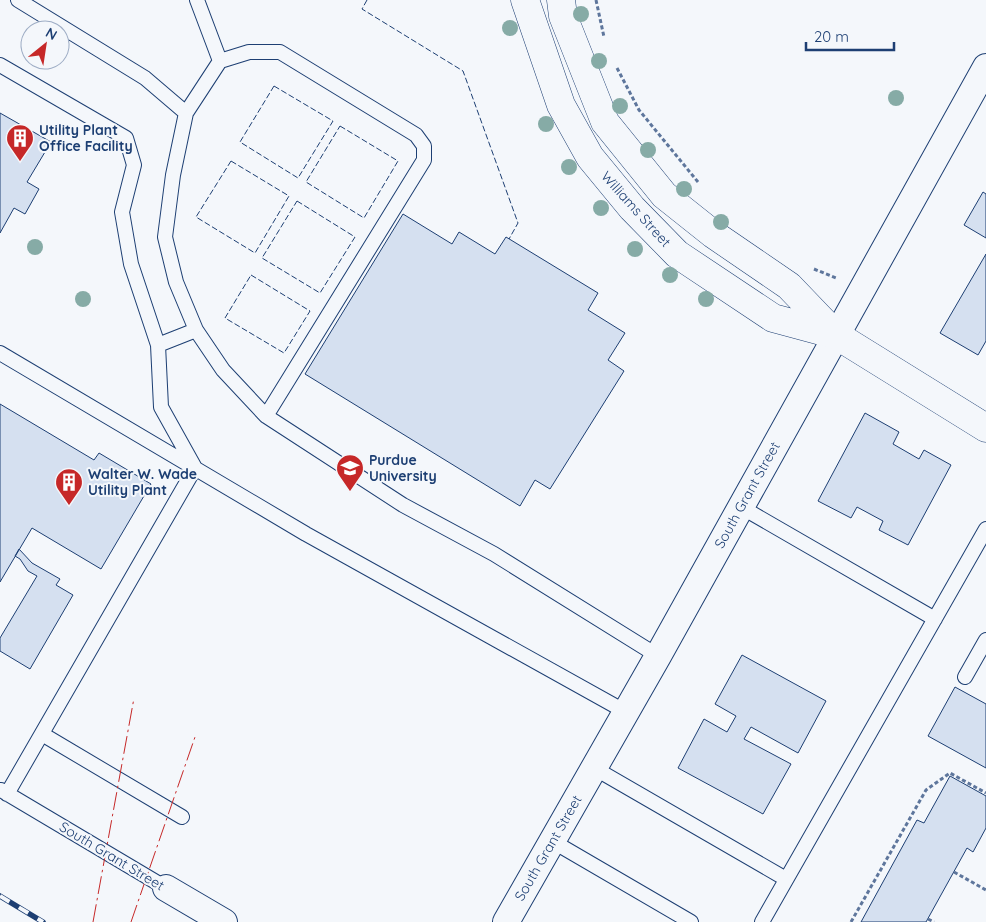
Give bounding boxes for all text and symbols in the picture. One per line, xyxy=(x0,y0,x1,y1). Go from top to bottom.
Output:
north arrow xyxy=(20,20,70,70)
scale bar xyxy=(806,20,894,52)
text: N xyxy=(43,23,60,44)
text: 20 m xyxy=(814,27,849,46)
place label: Utility Plant Office Facility xyxy=(39,121,133,155)
building icon: Utility Plant Office Facility xyxy=(5,123,35,162)
street label: Williams Street xyxy=(597,167,675,251)
street label: South Grant Street xyxy=(710,438,784,551)
place label: Purdue University xyxy=(369,451,437,485)
school or university icon: Purdue University xyxy=(335,453,365,492)
place label: Walter W. Wade Utility Plant xyxy=(88,465,197,499)
building icon: Walter W. Wade Utility Plant xyxy=(54,467,84,506)
street label: South Grant Street xyxy=(510,792,586,904)
street label: South Grant Street xyxy=(56,818,168,895)

